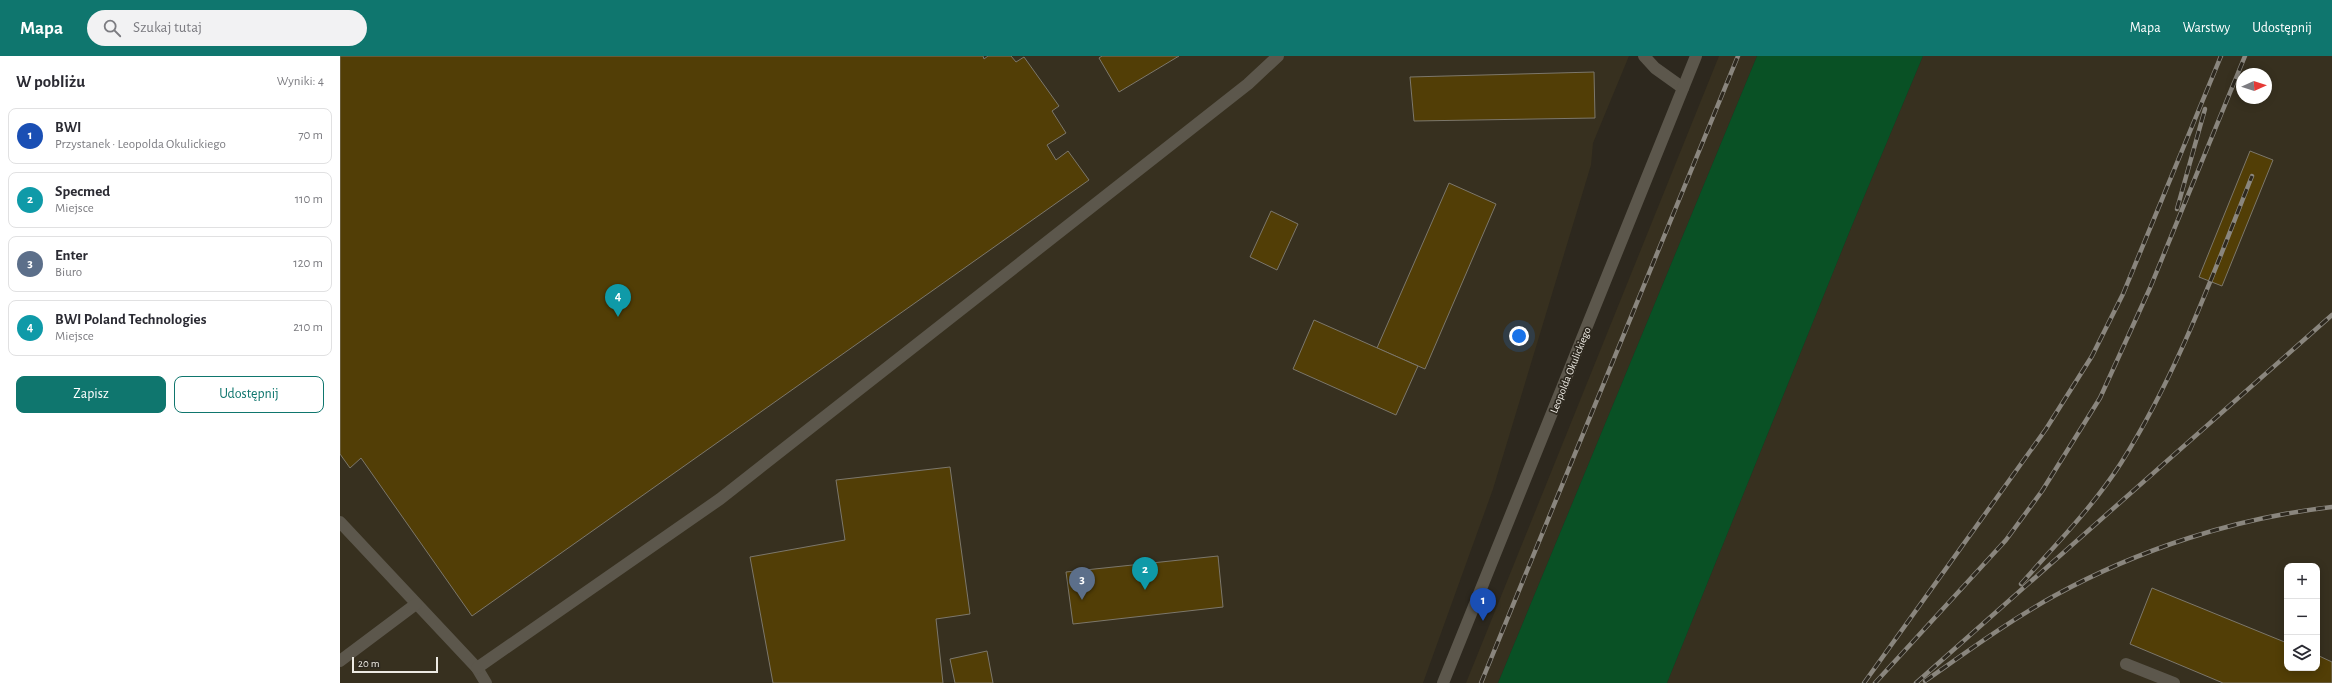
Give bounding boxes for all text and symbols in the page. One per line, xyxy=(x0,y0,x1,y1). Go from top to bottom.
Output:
search box xyxy=(87,10,367,46)
icon: search xyxy=(101,17,123,39)
text: Mapa xyxy=(20,19,63,38)
text: Szukaj tutaj xyxy=(133,20,202,35)
text: Mapa xyxy=(2130,21,2161,35)
text: Warstwy xyxy=(2183,21,2230,35)
text: Udostępnij xyxy=(2252,21,2312,35)
north arrow xyxy=(2236,68,2272,104)
text: W pobliżu xyxy=(16,73,85,90)
text: Wyniki: 4 xyxy=(277,75,324,88)
text: BWI xyxy=(55,120,82,135)
text: 1 xyxy=(28,129,32,142)
text: 70 m xyxy=(298,129,323,142)
text: Przystanek · Leopolda Okulickiego xyxy=(55,138,226,151)
text: Specmed xyxy=(55,184,110,199)
text: 2 xyxy=(27,193,33,206)
text: 110 m xyxy=(295,193,323,206)
text: Miejsce xyxy=(55,202,94,215)
text: Enter xyxy=(55,248,88,263)
text: 3 xyxy=(27,257,33,270)
text: 120 m xyxy=(293,257,323,270)
text: Biuro xyxy=(55,266,82,279)
pin: 4 xyxy=(605,284,631,317)
text: BWI Poland Technologies xyxy=(55,312,206,327)
text: 4 xyxy=(27,321,33,334)
text: 210 m xyxy=(293,321,323,334)
your location xyxy=(1509,326,1529,346)
street label: Leopolda Okulickiego xyxy=(1548,326,1593,415)
text: Miejsce xyxy=(55,330,94,343)
button: Zapisz xyxy=(16,376,166,413)
button: Udostępnij xyxy=(174,376,324,413)
pin: 2 xyxy=(1132,557,1158,590)
map controls xyxy=(2284,563,2320,671)
button: + xyxy=(2284,563,2320,599)
pin: 3 xyxy=(1069,567,1095,600)
pin: 1 xyxy=(1470,588,1496,621)
button: − xyxy=(2284,599,2320,635)
button: layers xyxy=(2284,635,2320,671)
scale bar xyxy=(352,655,438,674)
text: 20 m xyxy=(358,658,379,669)

